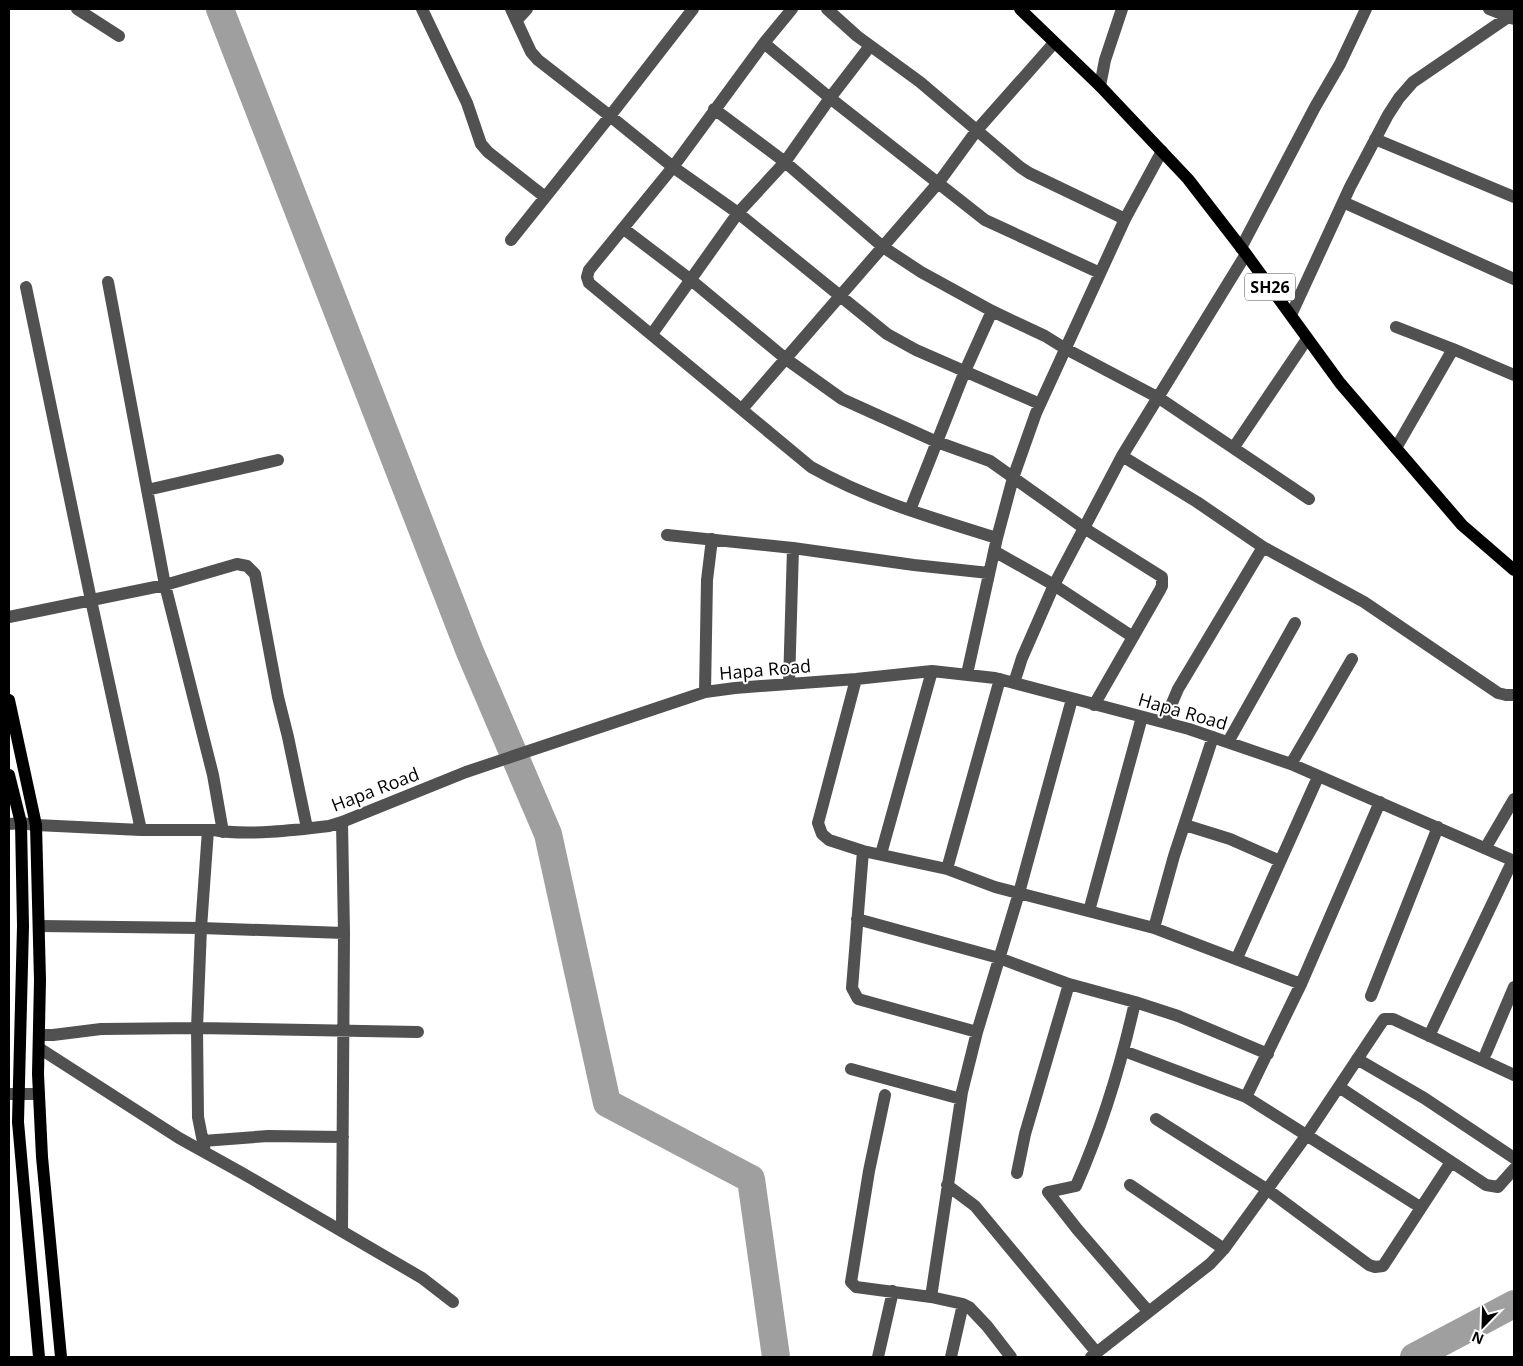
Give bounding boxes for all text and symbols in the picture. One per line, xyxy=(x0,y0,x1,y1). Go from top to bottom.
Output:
road number: SH26 xyxy=(1245,274,1295,300)
street label: Hapa Road xyxy=(718,653,812,685)
street label: Hapa Road xyxy=(1136,687,1230,735)
street label: Hapa Road xyxy=(328,761,422,817)
north arrow xyxy=(1458,1301,1508,1351)
text: N xyxy=(1469,1327,1487,1349)

